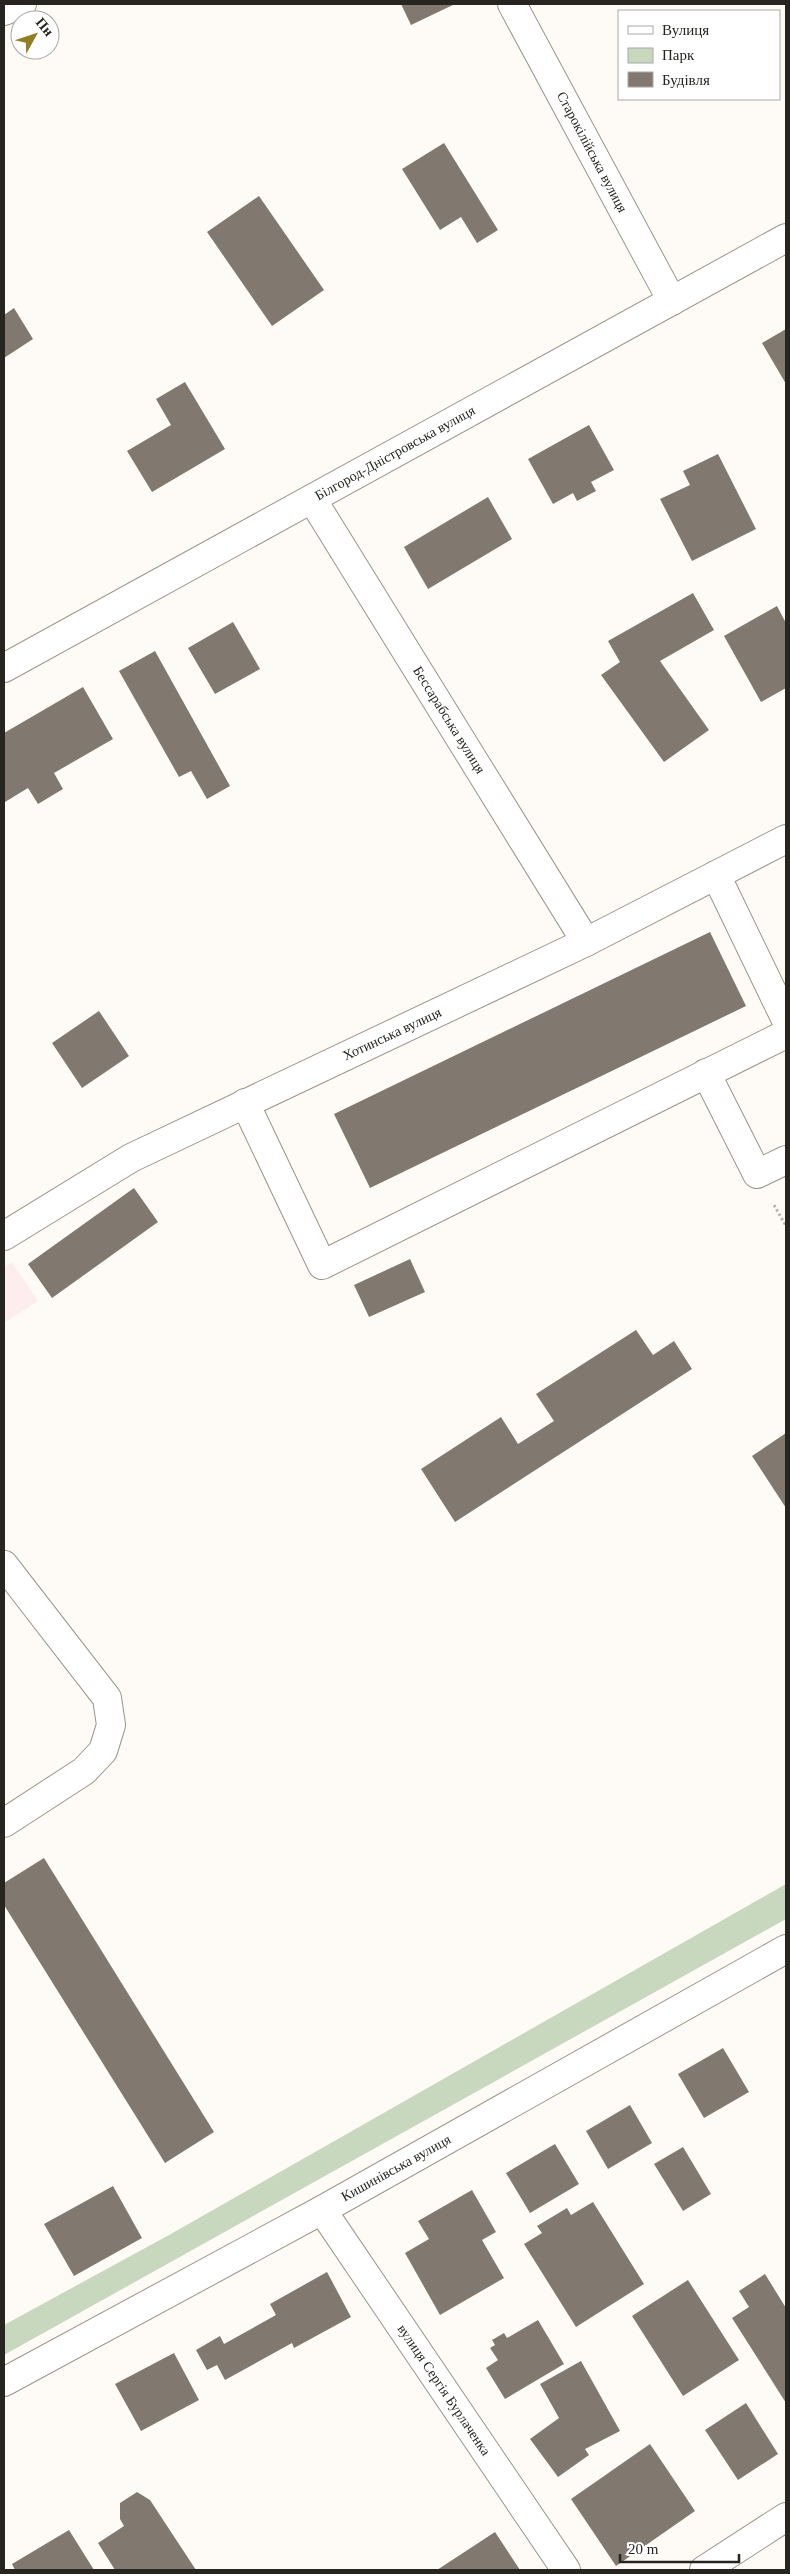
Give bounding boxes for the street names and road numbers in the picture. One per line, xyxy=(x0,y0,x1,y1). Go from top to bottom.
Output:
street label: Старокілійська вулиця xyxy=(554,89,630,215)
street label: Білгород-Дністровська вулиця xyxy=(312,402,478,503)
street label: Бессарабська вулиця xyxy=(410,664,488,777)
street label: Хотинська вулиця xyxy=(340,1004,444,1063)
street label: Кишинівська вулиця xyxy=(339,2131,454,2204)
street label: вулиця Сергія Бурлаченка xyxy=(395,2322,494,2459)

